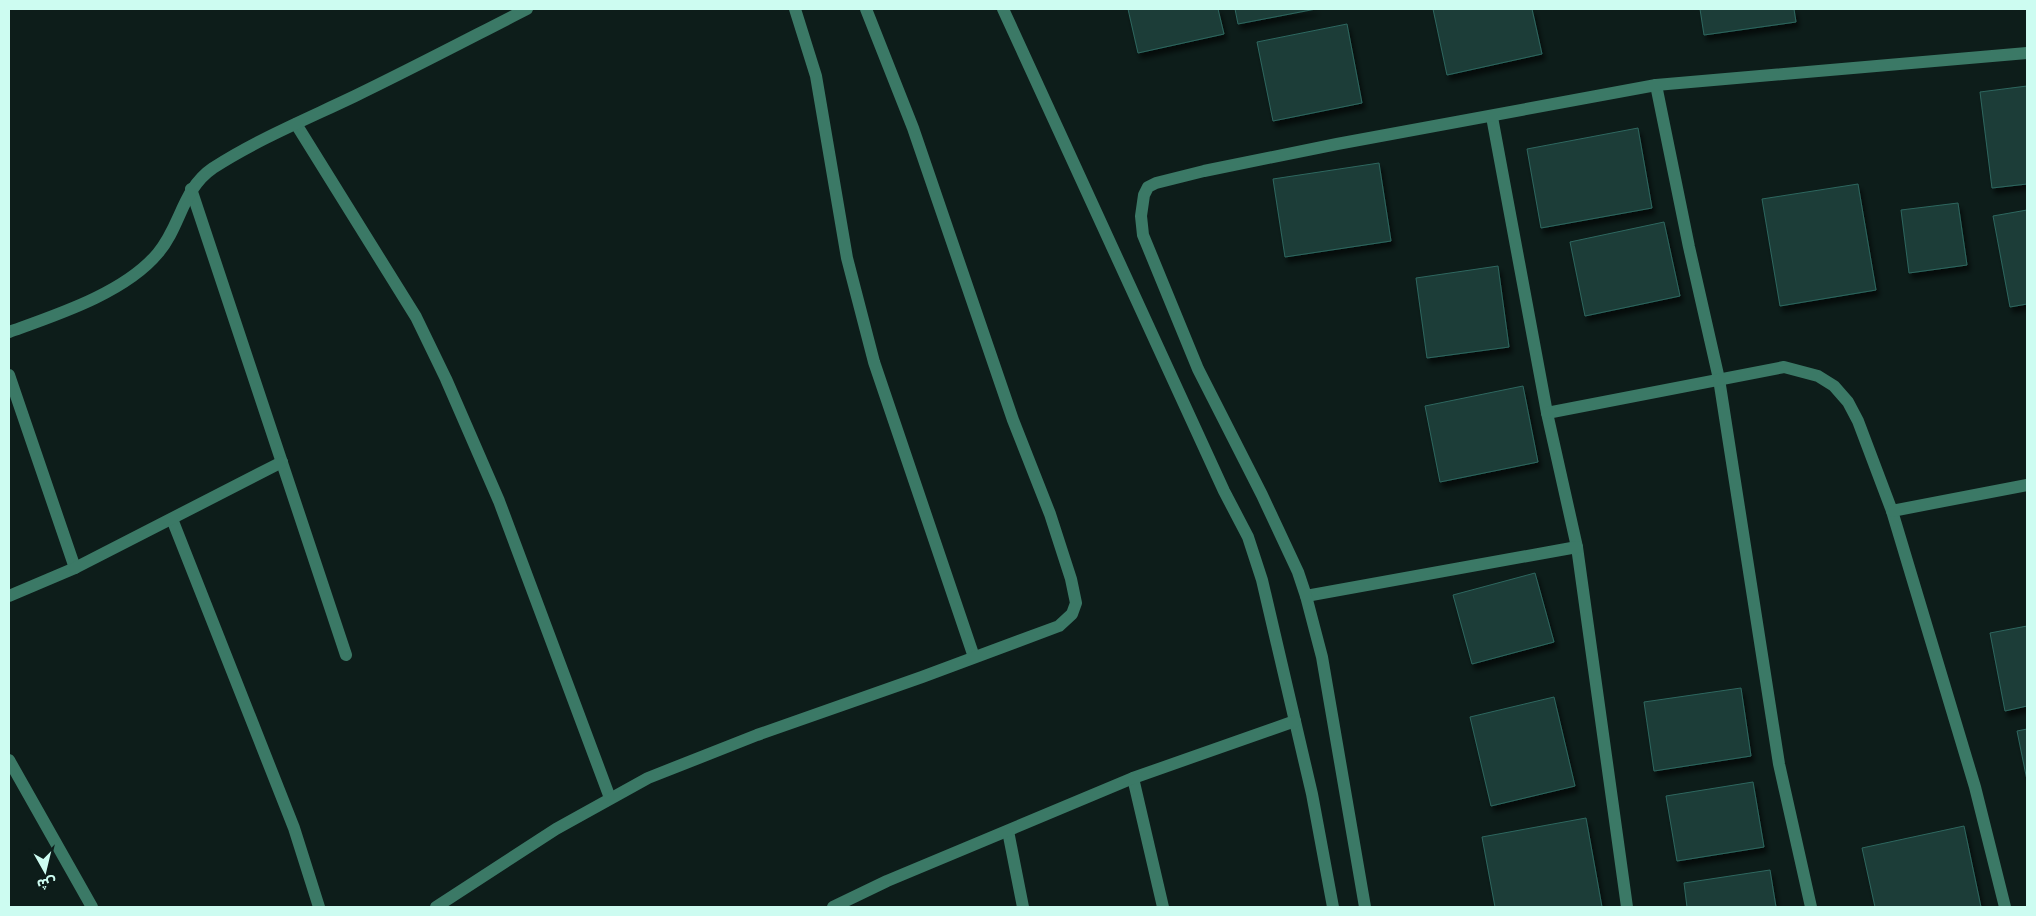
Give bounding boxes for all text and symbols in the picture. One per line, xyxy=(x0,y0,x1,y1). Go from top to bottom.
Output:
north arrow xyxy=(20,846,70,896)
text: ش xyxy=(36,874,58,894)

